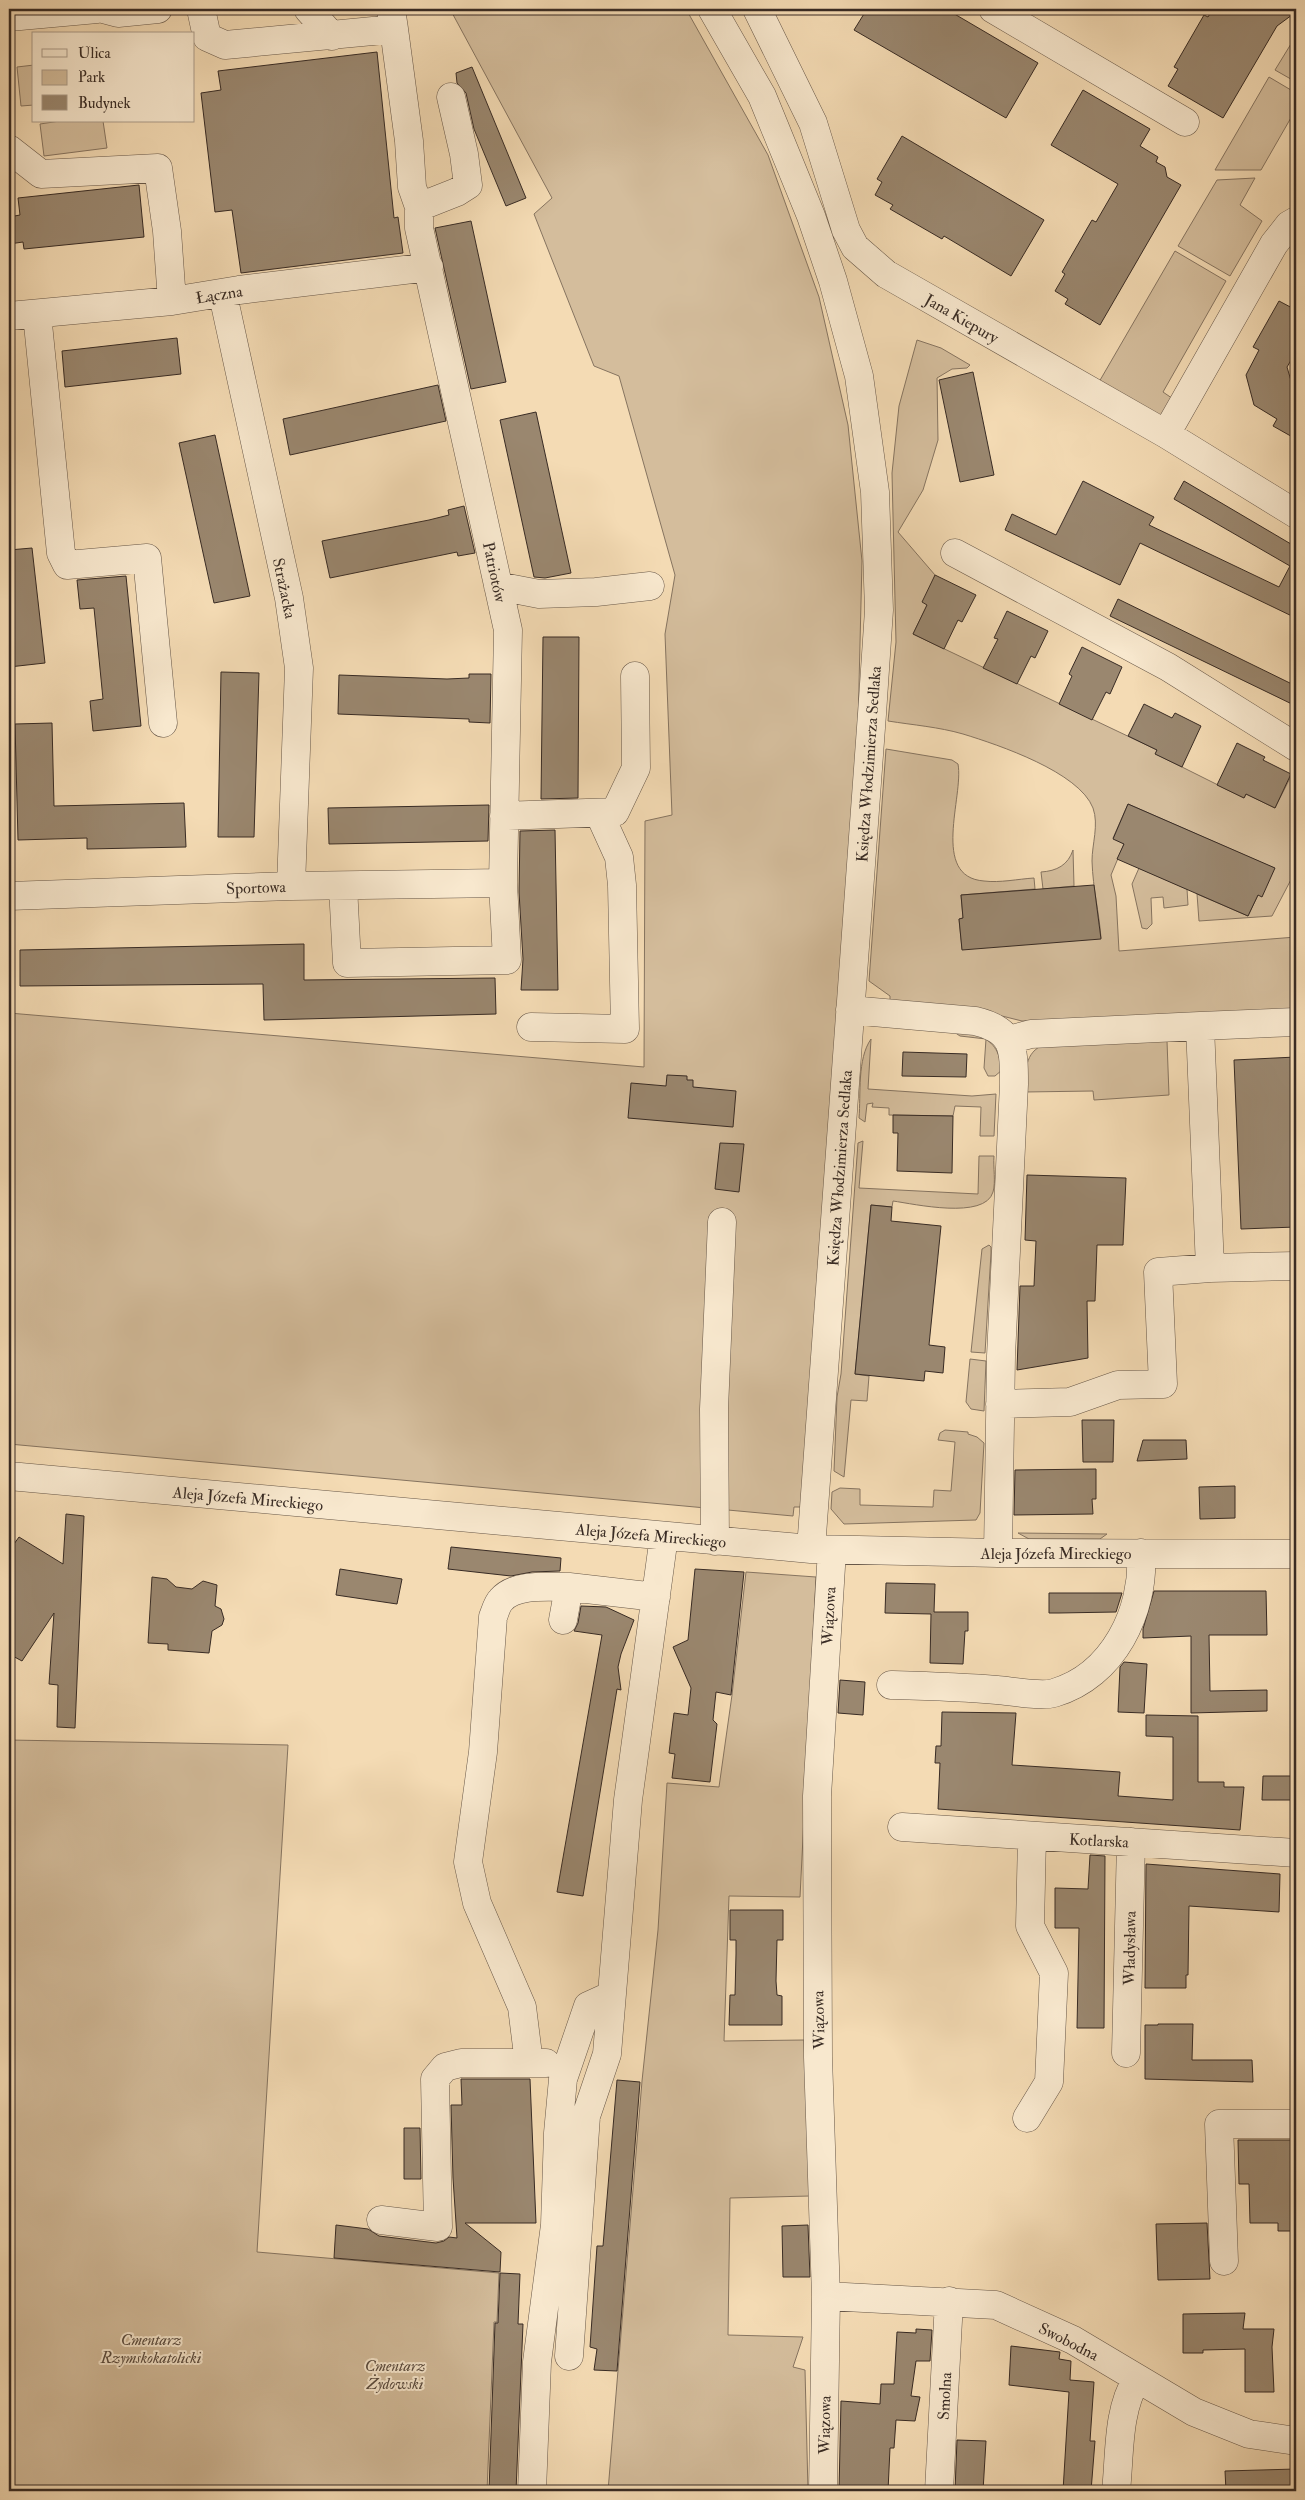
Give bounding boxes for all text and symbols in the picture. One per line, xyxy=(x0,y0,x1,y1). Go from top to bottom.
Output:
legend xyxy=(32,32,195,122)
text: Ulica xyxy=(78,44,111,63)
text: Park xyxy=(78,68,105,87)
text: Budynek xyxy=(78,94,131,113)
street label: Łączna xyxy=(194,281,244,309)
street label: Jana Kiepury xyxy=(920,289,1003,349)
street label: Patriotów xyxy=(478,540,510,605)
street label: Strażacka xyxy=(268,556,300,621)
street label: Księdza Włodzimierza Sedlaka xyxy=(852,665,886,863)
street label: Sportowa xyxy=(226,877,287,900)
street label: Księdza Włodzimierza Sedlaka xyxy=(823,1069,857,1267)
street label: Aleja Józefa Mireckiego xyxy=(171,1482,324,1517)
street label: Aleja Józefa Mireckiego xyxy=(574,1519,727,1554)
street label: Aleja Józefa Mireckiego xyxy=(980,1544,1132,1565)
street label: Wiązowa xyxy=(817,1586,841,1647)
street label: Kotlarska xyxy=(1068,1829,1130,1853)
street label: Władysława xyxy=(1119,1910,1141,1986)
street label: Wiązowa xyxy=(808,1990,830,2051)
street label: Swobodna xyxy=(1035,2318,1102,2366)
park label: Cmentarz Rzymskokatolicki xyxy=(100,2330,202,2368)
park label: Cmentarz Żydowski xyxy=(365,2356,425,2394)
street label: Smolna xyxy=(934,2371,956,2420)
street label: Wiązowa xyxy=(814,2395,836,2456)

